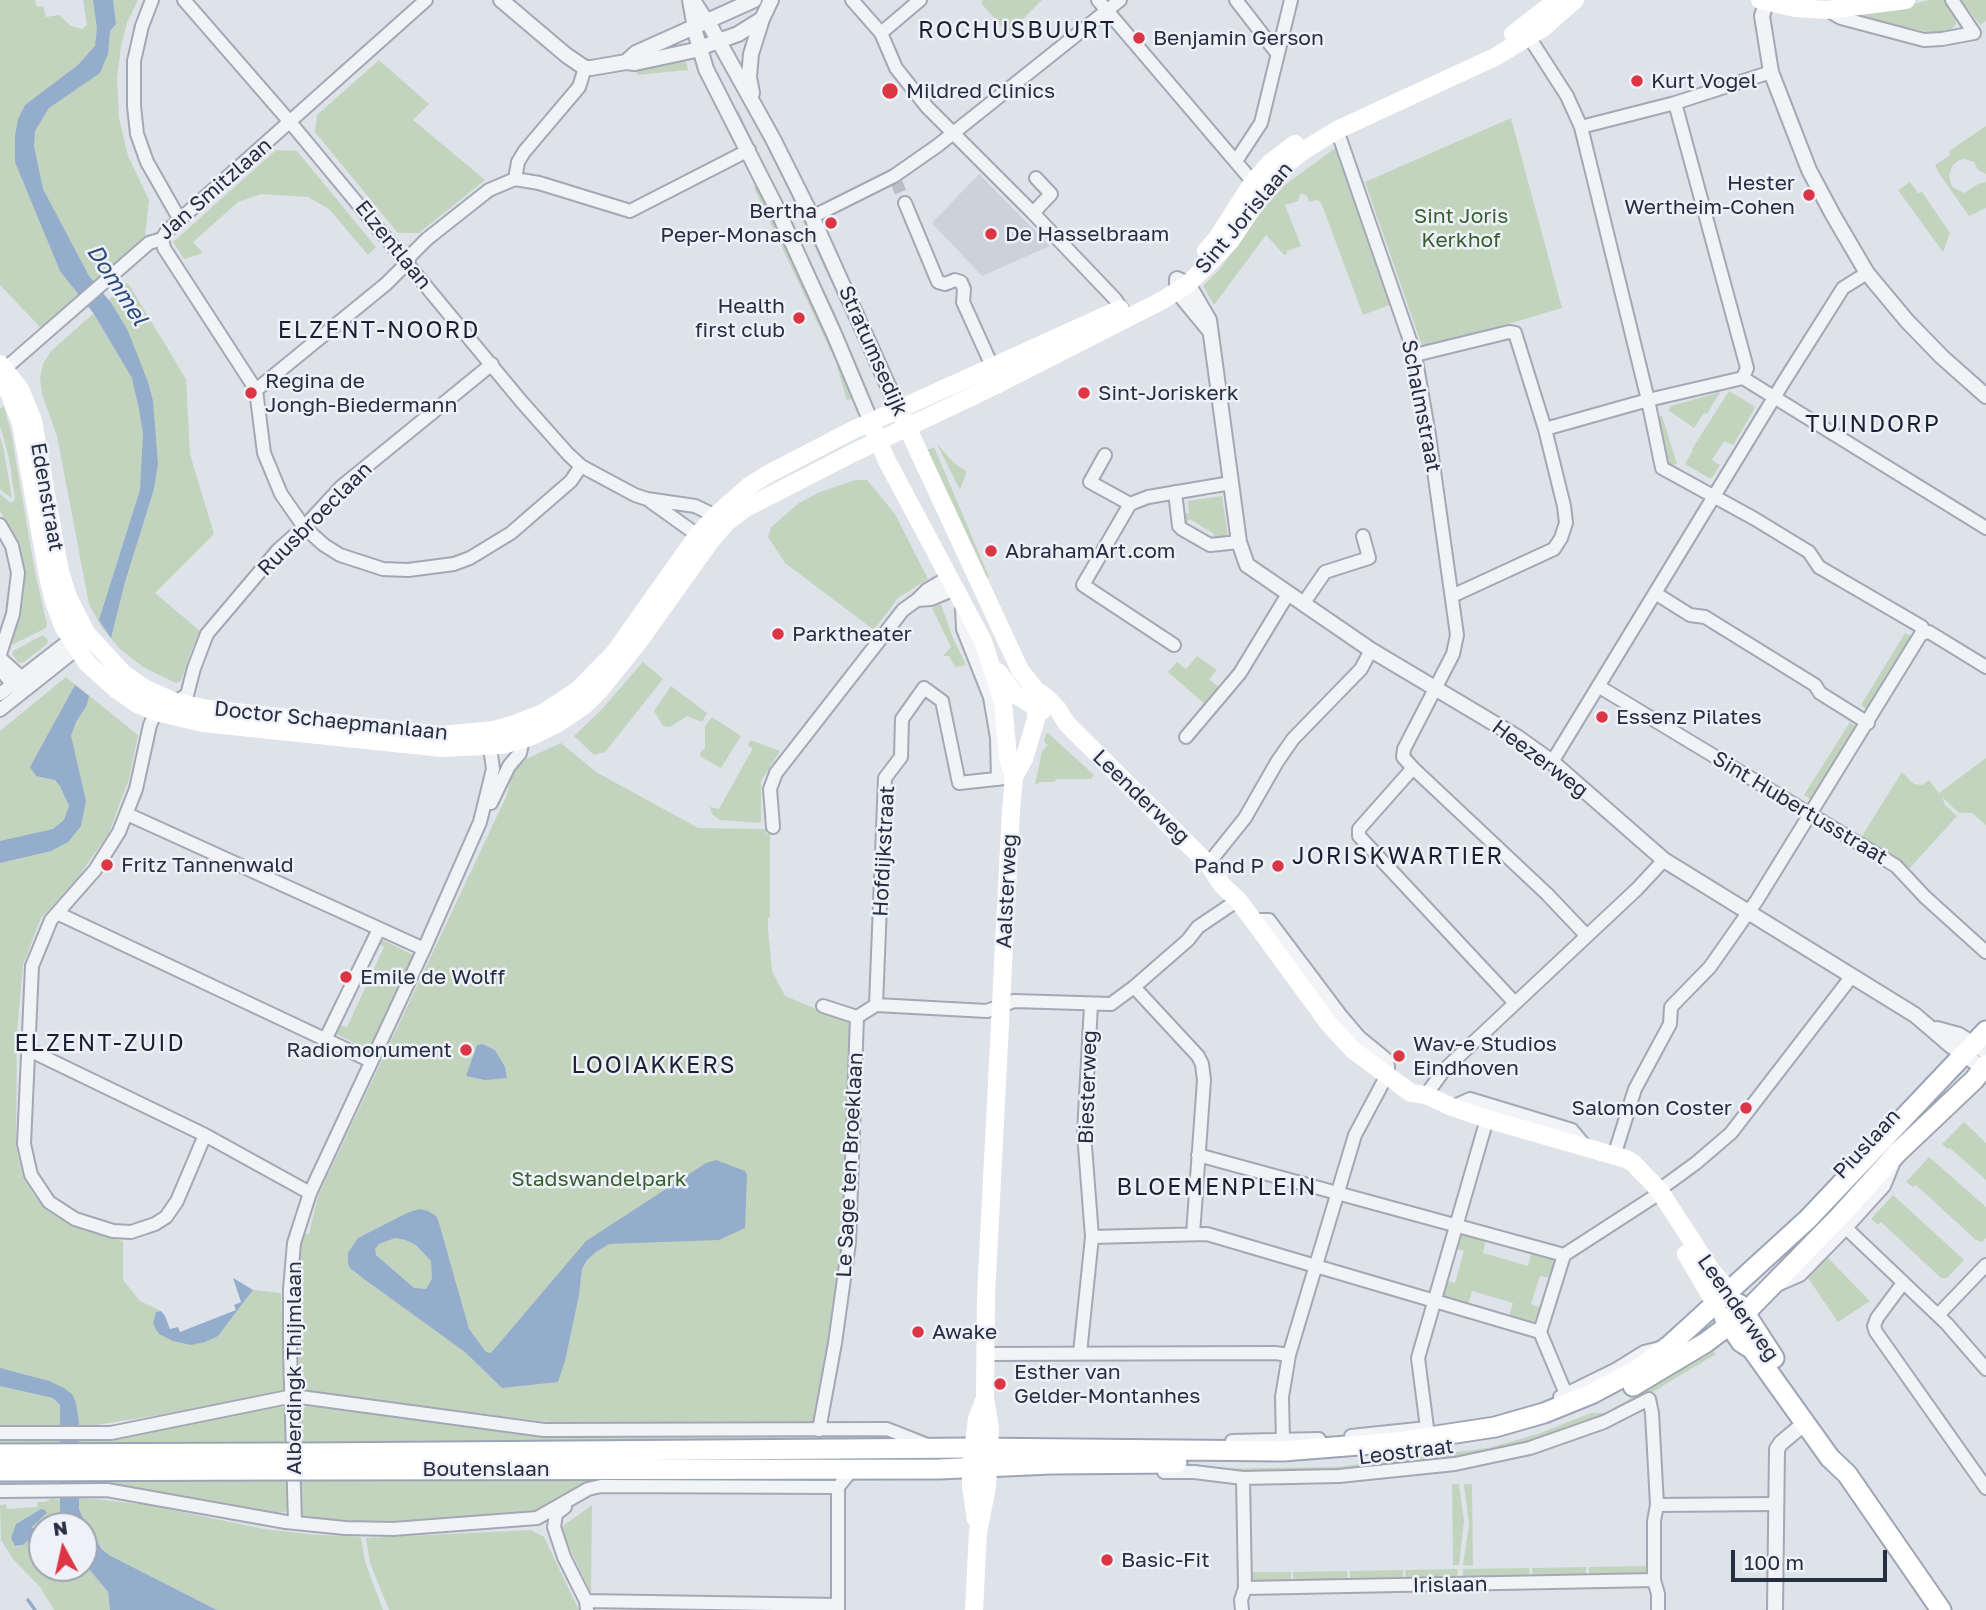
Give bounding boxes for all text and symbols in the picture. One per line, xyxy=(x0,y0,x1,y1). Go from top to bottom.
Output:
district label: ROCHUSBUURT xyxy=(919,17,1115,45)
place label: Benjamin Gerson xyxy=(1153,25,1324,51)
marker: Benjamin Gerson xyxy=(1131,30,1147,46)
place label: Kurt Vogel xyxy=(1651,68,1757,94)
marker: Kurt Vogel xyxy=(1629,73,1645,89)
place label: Mildred Clinics xyxy=(906,78,1055,104)
marker: Mildred Clinics xyxy=(880,81,900,101)
street label: Jan Smitzlaan xyxy=(153,133,277,245)
street label: Sint Jorislaan xyxy=(1190,157,1298,279)
place label: Hester Wertheim-Cohen xyxy=(1624,170,1795,220)
marker: Hester Wertheim-Cohen xyxy=(1801,187,1817,203)
street label: Elzentlaan xyxy=(350,195,436,295)
place label: Bertha Peper-Monasch xyxy=(660,198,817,248)
park label: Sint Joris Kerkhof xyxy=(1414,203,1508,253)
marker: Bertha Peper-Monasch xyxy=(823,215,839,231)
place label: De Hasselbraam xyxy=(1005,221,1169,247)
marker: De Hasselbraam xyxy=(983,226,999,242)
water label: Dommel xyxy=(81,239,153,331)
street label: Stratumsedijk xyxy=(833,282,913,420)
place label: Health first club xyxy=(695,293,785,343)
marker: Health first club xyxy=(791,310,807,326)
district label: ELZENT-NOORD xyxy=(279,317,479,345)
street label: Schalmstraat xyxy=(1396,338,1446,474)
place label: Regina de Jongh-Biedermann xyxy=(265,368,457,418)
place label: Sint-Joriskerk xyxy=(1098,380,1239,406)
marker: Regina de Jongh-Biedermann xyxy=(243,385,259,401)
marker: Sint-Joriskerk xyxy=(1076,385,1092,401)
district label: TUINDORP xyxy=(1806,411,1940,439)
street label: Edenstraat xyxy=(25,441,69,553)
street label: Ruusbroeclaan xyxy=(253,457,377,581)
place label: AbrahamArt.com xyxy=(1005,538,1175,564)
marker: AbrahamArt.com xyxy=(983,543,999,559)
place label: Parktheater xyxy=(792,621,912,647)
marker: Parktheater xyxy=(770,626,786,642)
street label: Doctor Schaepmanlaan xyxy=(213,696,449,746)
place label: Essenz Pilates xyxy=(1616,704,1762,730)
marker: Essenz Pilates xyxy=(1594,709,1610,725)
street label: Heezerweg xyxy=(1487,715,1593,803)
street label: Leenderweg xyxy=(1087,745,1195,849)
street label: Sint Hubertusstraat xyxy=(1708,746,1892,870)
street label: Hofdijkstraat xyxy=(868,785,900,917)
street label: Aalsterweg xyxy=(991,833,1023,949)
district label: JORISKWARTIER xyxy=(1294,843,1502,871)
place label: Fritz Tannenwald xyxy=(121,852,294,878)
place label: Pand P xyxy=(1194,853,1264,879)
marker: Fritz Tannenwald xyxy=(99,857,115,873)
marker: Pand P xyxy=(1270,858,1286,874)
place label: Emile de Wolff xyxy=(360,964,505,990)
marker: Emile de Wolff xyxy=(338,969,354,985)
district label: ELZENT-ZUID xyxy=(16,1030,184,1058)
street label: Biesterweg xyxy=(1073,1030,1103,1144)
place label: Wav-e Studios Eindhoven xyxy=(1413,1031,1557,1081)
place label: Radiomonument xyxy=(286,1037,452,1063)
marker: Radiomonument xyxy=(458,1042,474,1058)
marker: Wav-e Studios Eindhoven xyxy=(1391,1048,1407,1064)
district label: LOOIAKKERS xyxy=(573,1052,735,1080)
street label: Le Sage ten Broeklaan xyxy=(832,1052,868,1278)
place label: Salomon Coster xyxy=(1571,1095,1732,1121)
marker: Salomon Coster xyxy=(1738,1100,1754,1116)
street label: Piuslaan xyxy=(1828,1104,1906,1184)
park label: Stadswandelpark xyxy=(511,1166,687,1192)
district label: BLOEMENPLEIN xyxy=(1118,1174,1316,1202)
street label: Leenderweg xyxy=(1692,1250,1784,1366)
street label: Alberdingk Thijmlaan xyxy=(281,1261,307,1475)
place label: Awake xyxy=(932,1319,997,1345)
marker: Awake xyxy=(910,1324,926,1340)
place label: Esther van Gelder-Montanhes xyxy=(1014,1359,1200,1409)
marker: Esther van Gelder-Montanhes xyxy=(992,1376,1008,1392)
street label: Leostraat xyxy=(1357,1434,1455,1470)
street label: Boutenslaan xyxy=(422,1456,550,1482)
north arrow xyxy=(28,1512,98,1582)
text: N xyxy=(52,1515,69,1540)
scale bar xyxy=(1734,1536,1890,1580)
place label: Basic-Fit xyxy=(1121,1547,1210,1573)
text: 100 m xyxy=(1744,1549,1804,1575)
marker: Basic-Fit xyxy=(1099,1552,1115,1568)
street label: Irislaan xyxy=(1412,1572,1488,1598)

